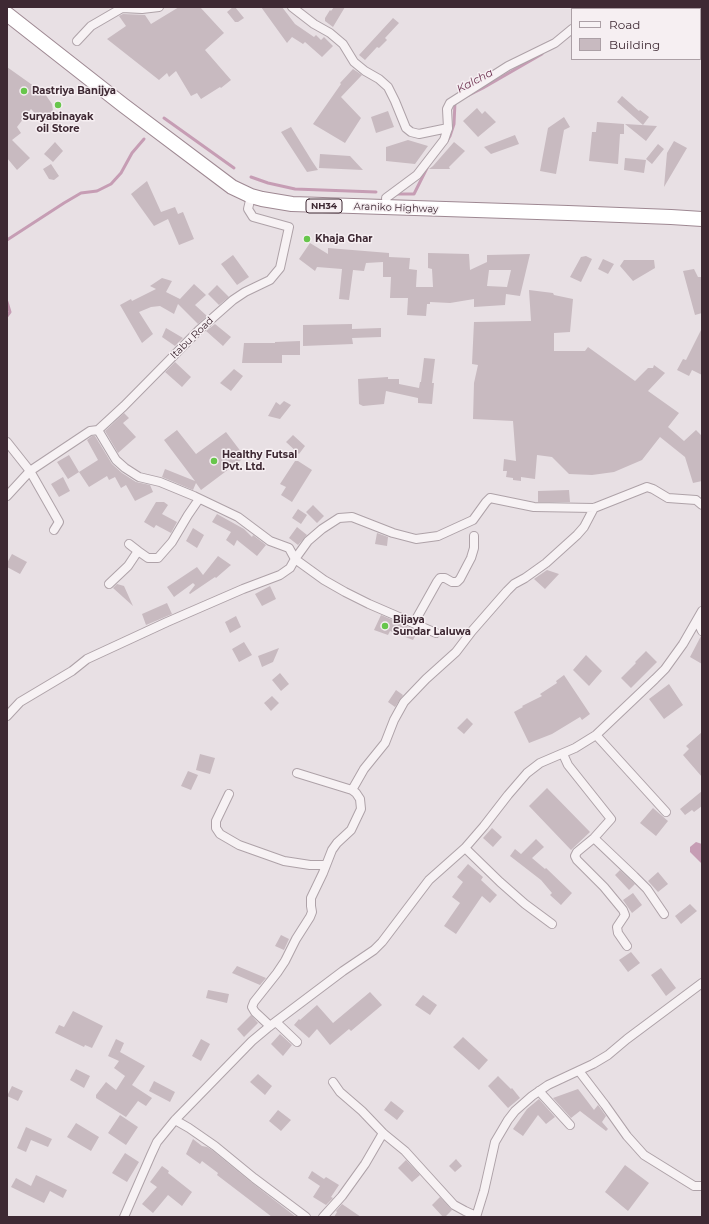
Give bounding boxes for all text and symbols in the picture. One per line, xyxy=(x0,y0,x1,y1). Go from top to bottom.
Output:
legend xyxy=(571,8,701,60)
text: Road xyxy=(609,17,640,32)
text: Building xyxy=(609,37,660,52)
water label: Kalcha xyxy=(455,66,495,96)
place label: Rastriya Banijya xyxy=(32,85,116,97)
marker: Rastriya Banijya xyxy=(19,86,29,96)
marker: Suryabinayak oil Store xyxy=(53,100,63,110)
place label: Suryabinayak oil Store xyxy=(23,111,93,134)
road number: NH34 xyxy=(306,199,342,213)
street label: Araniko Highway xyxy=(353,201,439,215)
place label: Khaja Ghar xyxy=(315,233,373,245)
marker: Khaja Ghar xyxy=(302,234,312,244)
street label: Itabu Road xyxy=(168,315,216,361)
place label: Healthy Futsal Pvt. Ltd. xyxy=(222,449,297,472)
marker: Healthy Futsal Pvt. Ltd. xyxy=(209,456,219,466)
place label: Bijaya Sundar Laluwa xyxy=(393,614,471,638)
marker: Bijaya Sundar Laluwa xyxy=(380,621,390,631)

